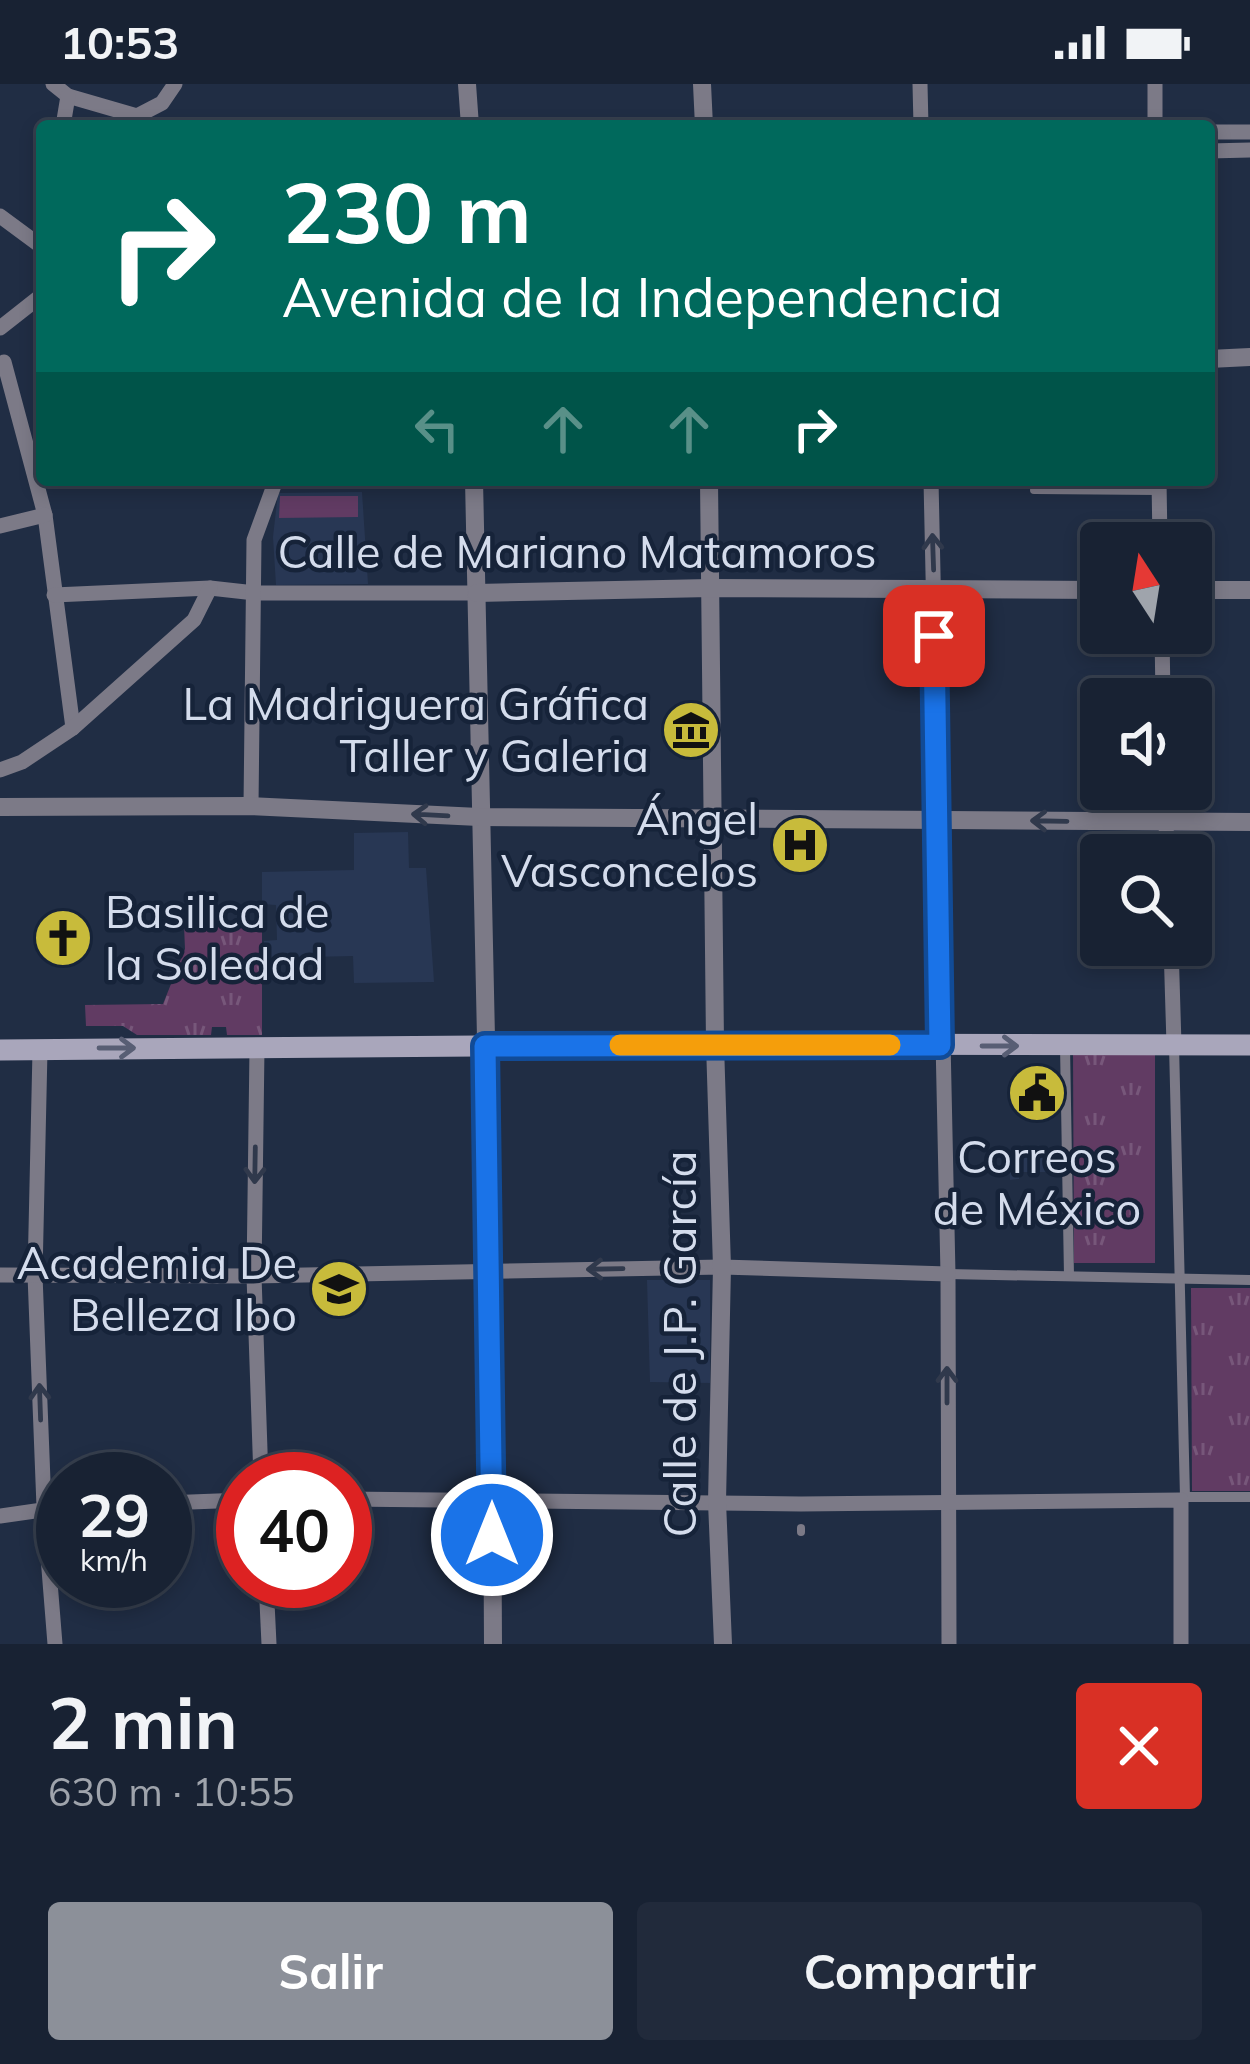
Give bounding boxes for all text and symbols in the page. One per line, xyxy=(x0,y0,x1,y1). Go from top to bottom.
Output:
text: 10:53 xyxy=(60,14,179,70)
text: 230 m xyxy=(282,159,532,264)
icon: right xyxy=(84,168,240,324)
text: Avenida de la Independencia xyxy=(282,263,1003,331)
icon: left xyxy=(404,396,470,462)
icon: ahead xyxy=(530,396,596,462)
icon: ahead xyxy=(656,396,722,462)
icon: right xyxy=(782,396,848,462)
north arrow xyxy=(1080,522,1212,654)
map controls xyxy=(1080,522,1212,966)
street label: Calle de Mariano Matamoros xyxy=(277,523,877,579)
one-way arrow xyxy=(921,533,944,572)
pin xyxy=(883,585,985,687)
icon: arrive xyxy=(901,603,967,669)
place label: La Madriguera Gráfica Taller y Galeria xyxy=(182,675,649,783)
button: sound xyxy=(1080,678,1212,810)
museum icon: La Madriguera Gráfica Taller y Galeria xyxy=(660,699,722,761)
place label: Ángel Vasconcelos xyxy=(501,790,758,898)
one-way arrow xyxy=(411,803,450,826)
one-way arrow xyxy=(1030,810,1069,832)
hospital icon: Ángel Vasconcelos xyxy=(769,814,831,876)
button: search xyxy=(1080,834,1212,966)
place label: Basilica de la Soledad xyxy=(105,883,329,991)
church icon: Basilica de la Soledad xyxy=(32,907,94,969)
one-way arrow xyxy=(980,1034,1019,1057)
one-way arrow xyxy=(97,1037,136,1059)
public building icon: Correos de México xyxy=(1006,1062,1068,1124)
place label: Correos de México xyxy=(933,1128,1141,1236)
one-way arrow xyxy=(244,1145,267,1184)
street label: Calle de J.P. García xyxy=(651,1150,707,1538)
place label: Academia De Belleza Ibo xyxy=(17,1234,297,1342)
school or university icon: Academia De Belleza Ibo xyxy=(308,1258,370,1320)
one-way arrow xyxy=(586,1258,625,1281)
one-way arrow xyxy=(936,1366,958,1405)
one-way arrow xyxy=(28,1383,51,1422)
speed limit sign: 40 xyxy=(216,1452,372,1608)
position arrow xyxy=(429,1472,555,1598)
text: 29 xyxy=(78,1477,150,1552)
text: km/h xyxy=(80,1541,148,1579)
text: 2 min xyxy=(48,1677,238,1767)
button: close xyxy=(1076,1683,1202,1809)
text: 630 m · 10:55 xyxy=(48,1767,294,1816)
button: Salir xyxy=(48,1902,613,2040)
button: Compartir xyxy=(637,1902,1202,2040)

